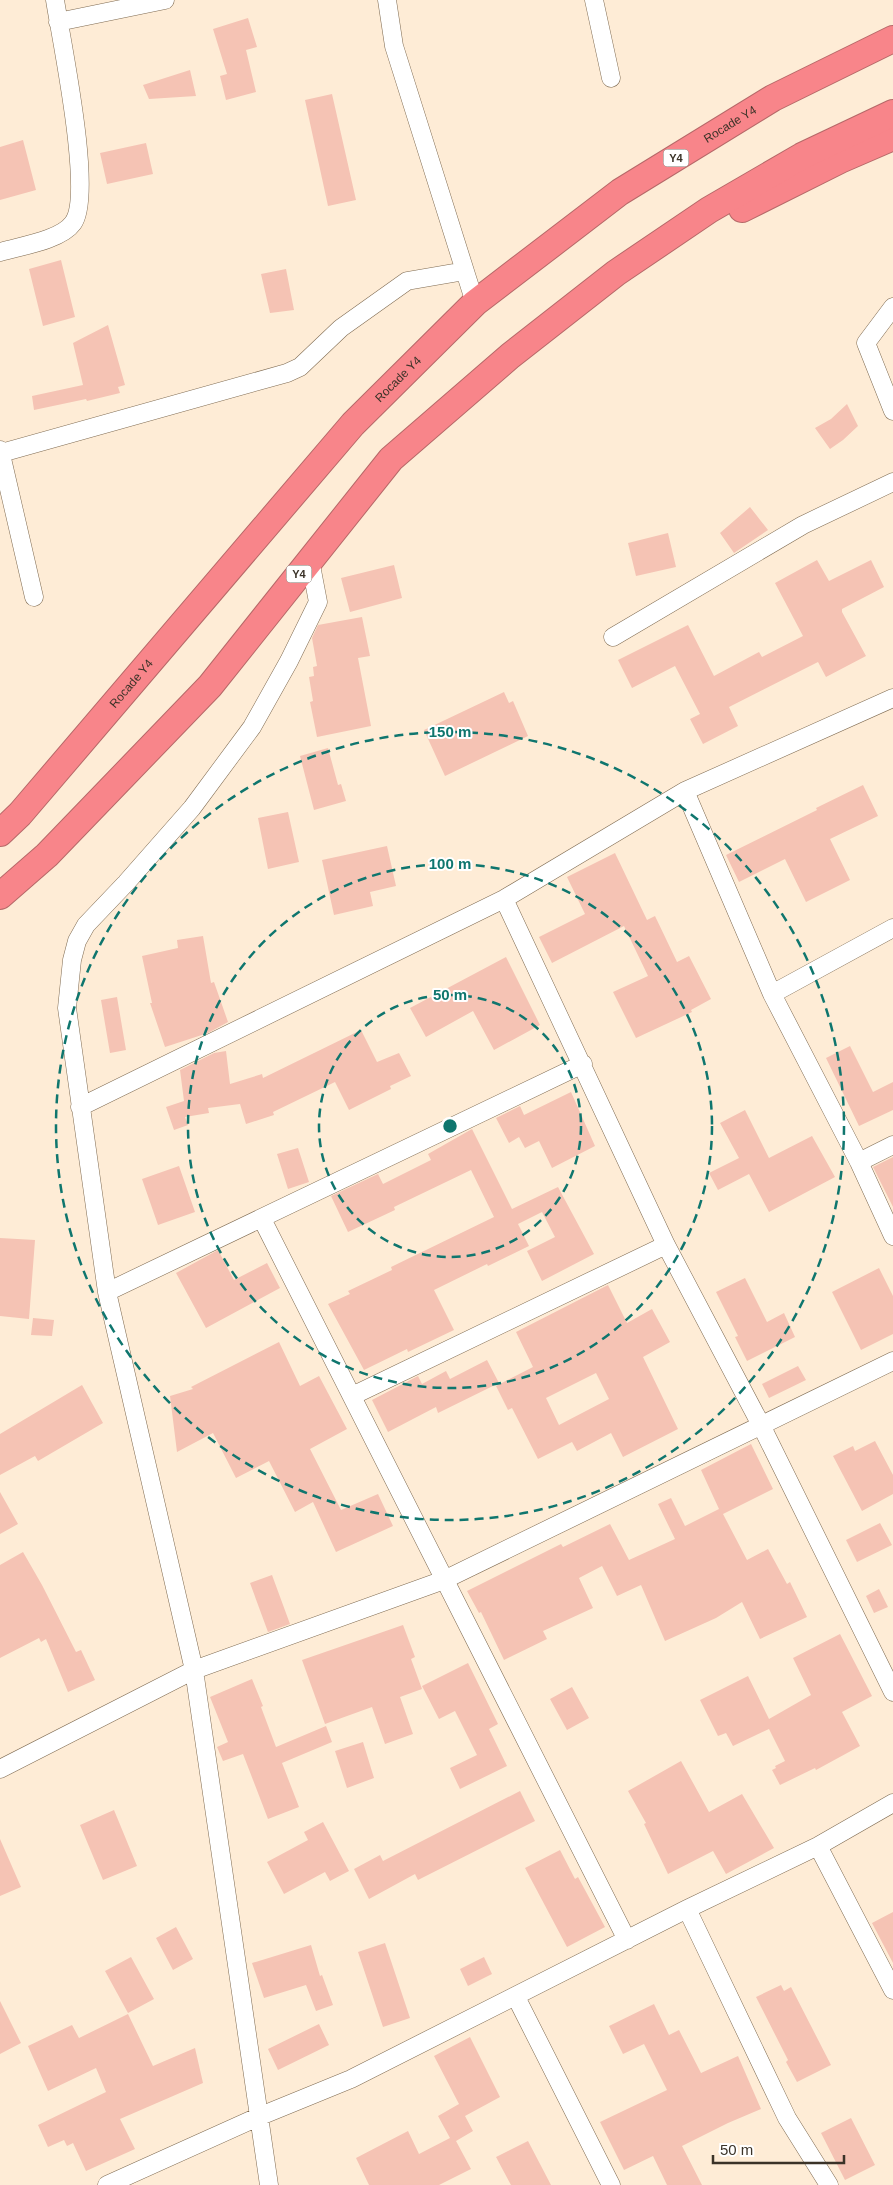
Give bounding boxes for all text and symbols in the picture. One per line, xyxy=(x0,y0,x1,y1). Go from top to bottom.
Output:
street label: Rocade Y4 xyxy=(701,103,759,146)
road number: Y4 xyxy=(664,150,688,167)
street label: Rocade Y4 xyxy=(372,353,424,405)
road number: Y4 xyxy=(286,566,312,582)
street label: Rocade Y4 xyxy=(107,656,156,711)
text: 150 m xyxy=(429,723,471,740)
text: 100 m xyxy=(429,855,471,872)
text: 50 m xyxy=(433,986,467,1003)
centre of rings xyxy=(441,1117,459,1135)
scale bar xyxy=(713,2132,844,2164)
text: 50 m xyxy=(720,2141,753,2158)

